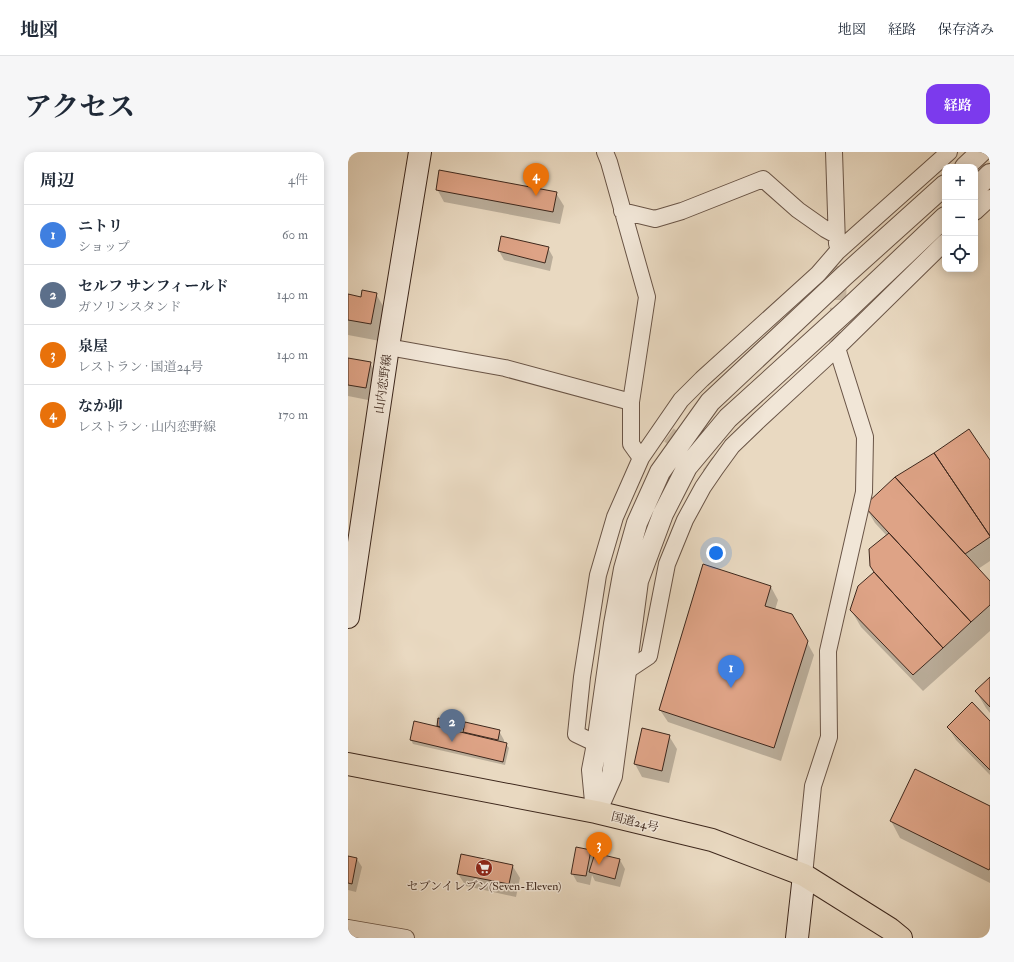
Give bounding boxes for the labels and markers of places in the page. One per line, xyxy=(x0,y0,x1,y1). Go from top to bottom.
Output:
pin: 4 xyxy=(523,163,549,196)
pin: 1 xyxy=(718,655,744,688)
pin: 2 xyxy=(439,709,465,742)
pin: 3 xyxy=(586,832,612,865)
supermarket icon: セブンイレブン(Seven-Eleven) xyxy=(474,858,494,878)
place label: セブンイレブン(Seven-Eleven) xyxy=(407,879,561,894)

